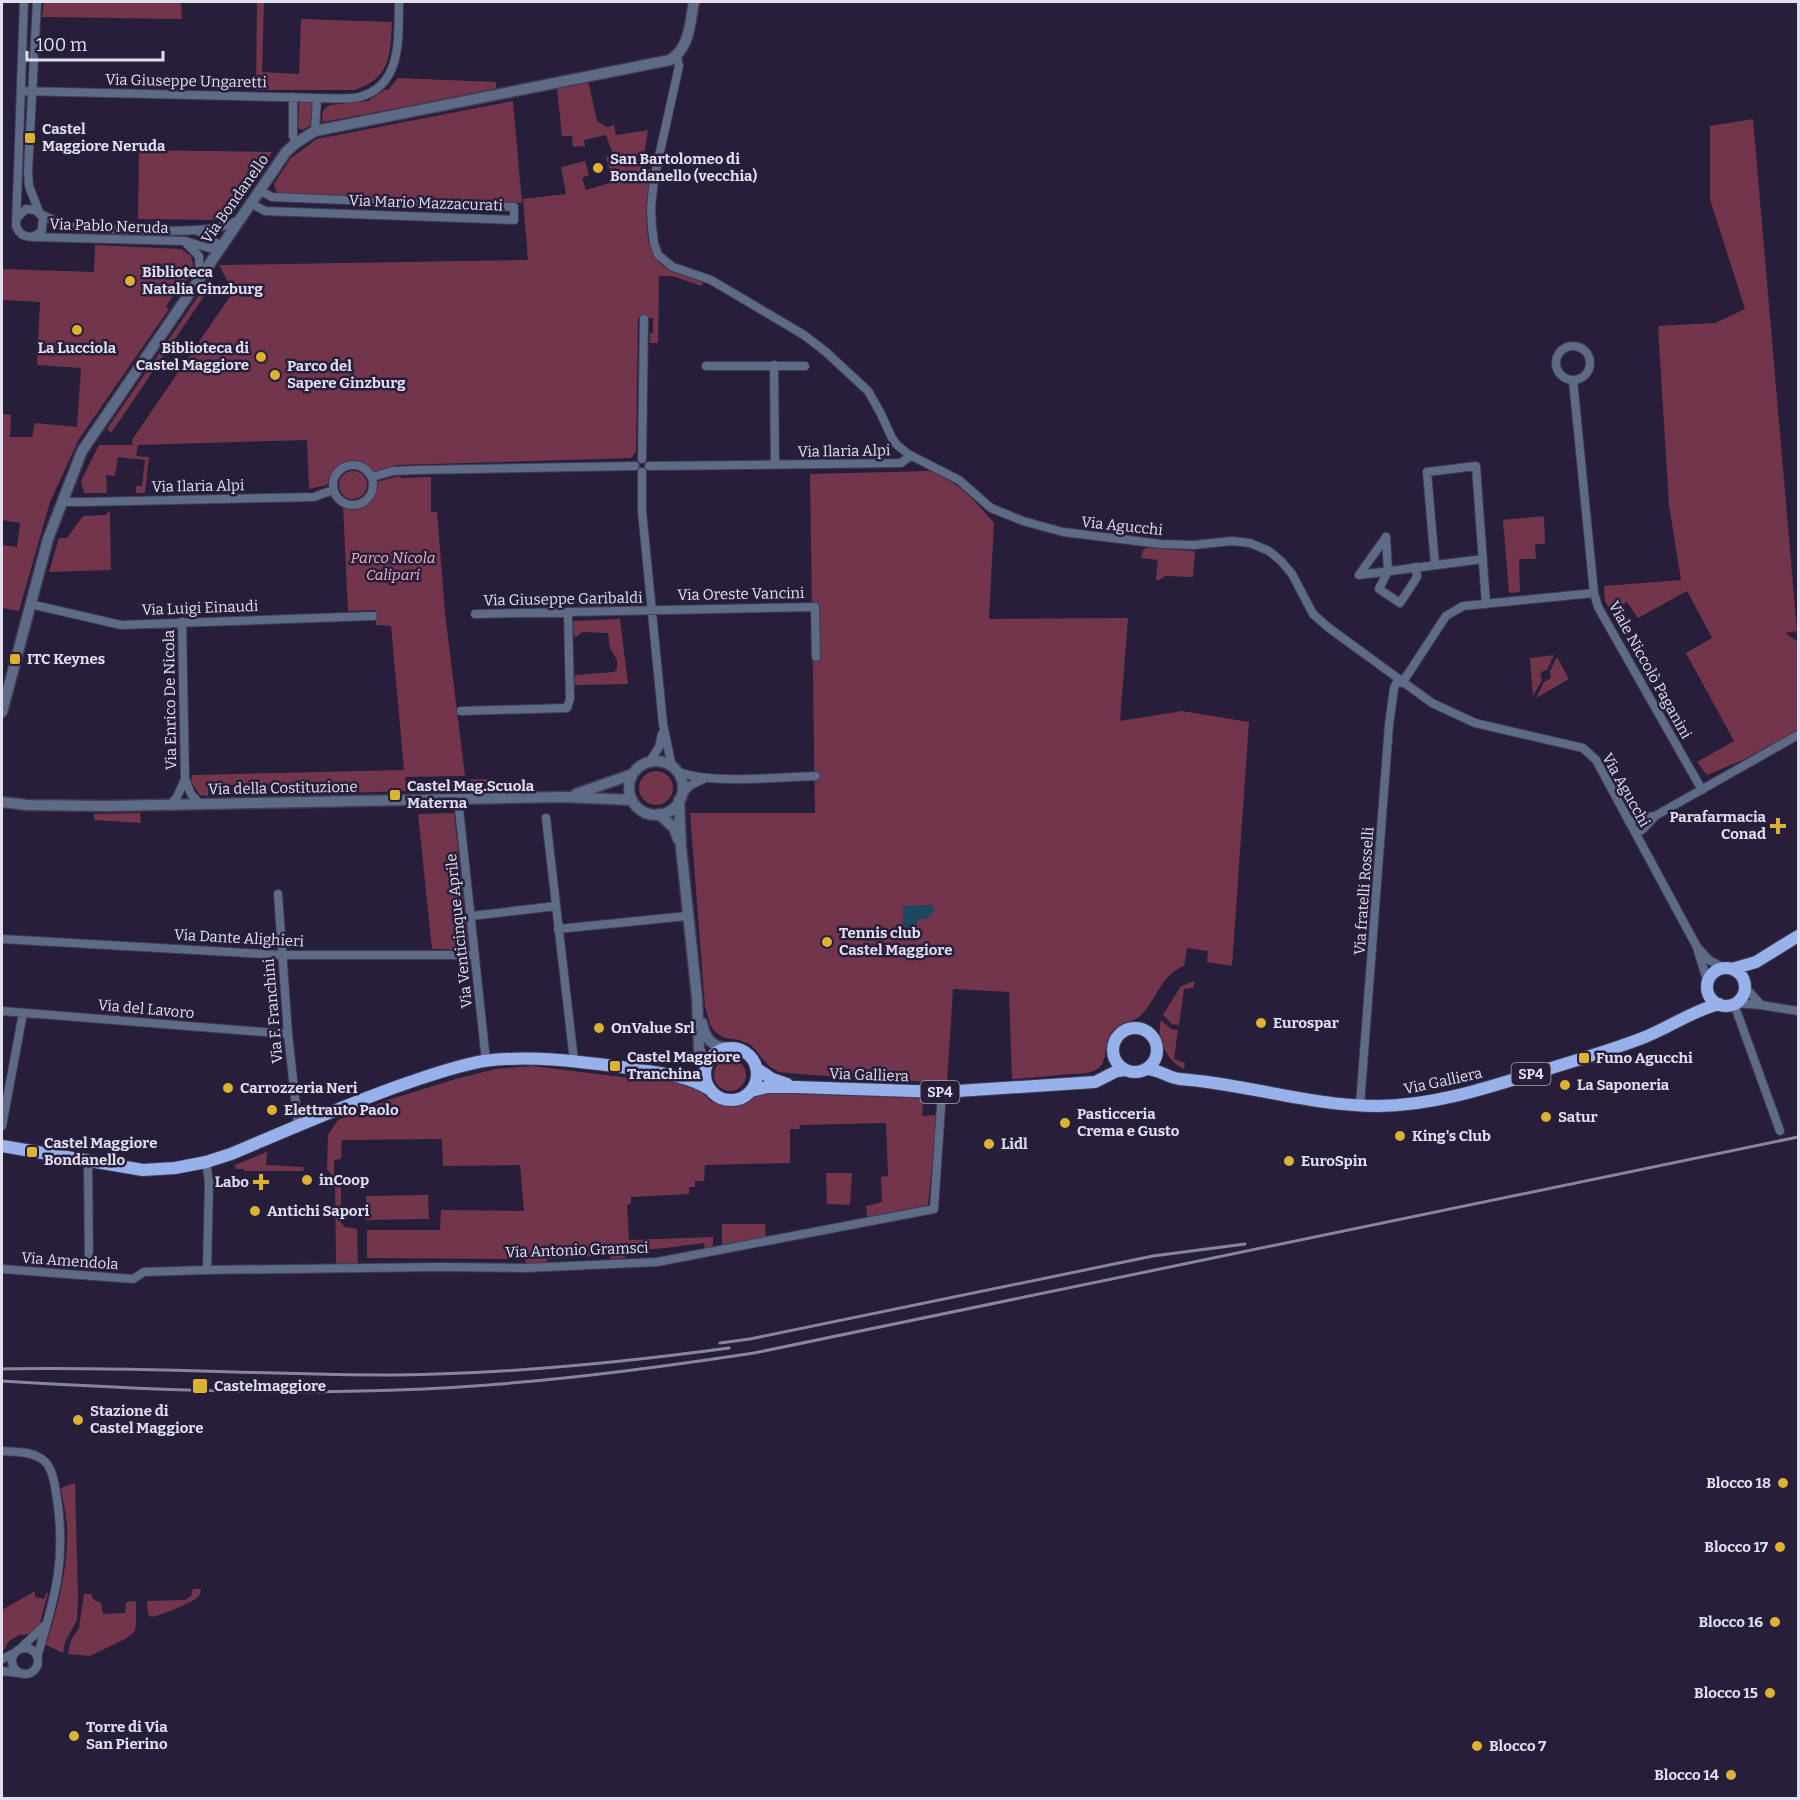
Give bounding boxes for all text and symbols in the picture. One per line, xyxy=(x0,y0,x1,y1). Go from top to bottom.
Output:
scale bar xyxy=(27,24,164,62)
text: 100 m xyxy=(36,34,87,56)
street label: Via Giuseppe Ungaretti xyxy=(105,71,267,91)
place label: Castel Maggiore Neruda xyxy=(42,120,166,155)
marker: Castel Maggiore Neruda xyxy=(23,131,37,145)
place label: San Bartolomeo di Bondanello (vecchia) xyxy=(610,150,758,185)
street label: Via Bondanello xyxy=(198,151,272,247)
marker: San Bartolomeo di Bondanello (vecchia) xyxy=(591,161,605,175)
street label: Via Mario Mazzacurati xyxy=(349,191,504,215)
street label: Via Pablo Neruda xyxy=(49,215,169,237)
place label: Biblioteca Natalia Ginzburg xyxy=(142,263,263,298)
marker: Biblioteca Natalia Ginzburg xyxy=(123,274,137,288)
marker: La Lucciola xyxy=(70,323,84,337)
place label: La Lucciola xyxy=(38,339,117,357)
place label: Biblioteca di Castel Maggiore xyxy=(136,339,249,374)
marker: Biblioteca di Castel Maggiore xyxy=(254,350,268,364)
place label: Parco del Sapere Ginzburg xyxy=(287,357,406,392)
marker: Parco del Sapere Ginzburg xyxy=(268,368,282,382)
street label: Via Ilaria Alpi xyxy=(797,441,891,461)
street label: Via Ilaria Alpi xyxy=(151,476,245,496)
street label: Via Agucchi xyxy=(1080,513,1164,539)
park label: Parco Nicola Calipari xyxy=(350,549,436,584)
street label: Via Oreste Vancini xyxy=(677,584,805,604)
street label: Via Giuseppe Garibaldi xyxy=(483,589,643,609)
street label: Via Luigi Einaudi xyxy=(141,597,259,619)
street label: Viale Niccolò Paganini xyxy=(1605,598,1696,742)
street label: Via Enrico De Nicola xyxy=(160,630,180,770)
place label: ITC Keynes xyxy=(27,650,105,668)
marker: ITC Keynes xyxy=(8,652,22,666)
street label: Via Agucchi xyxy=(1598,750,1654,831)
place label: Castel Mag.Scuola Materna xyxy=(407,777,535,812)
street label: Via della Costituzione xyxy=(208,778,358,798)
marker: Castel Mag.Scuola Materna xyxy=(388,788,402,802)
place label: Parafarmacia Conad xyxy=(1669,808,1767,843)
marker: Parafarmacia Conad xyxy=(1771,819,1785,833)
street label: Via fratelli Rosselli xyxy=(1351,826,1377,956)
street label: Via Venticinque Aprile xyxy=(442,853,476,1009)
place label: Tennis club Castel Maggiore xyxy=(839,924,952,959)
street label: Via Dante Alighieri xyxy=(174,926,305,950)
marker: Tennis club Castel Maggiore xyxy=(820,935,834,949)
street label: Via F. Franchini xyxy=(259,957,287,1064)
street label: Via del Lavoro xyxy=(97,996,195,1022)
place label: Eurospar xyxy=(1273,1014,1339,1032)
marker: Eurospar xyxy=(1254,1016,1268,1030)
place label: OnValue Srl xyxy=(611,1019,695,1037)
marker: OnValue Srl xyxy=(592,1021,606,1035)
place label: Castel Maggiore Tranchina xyxy=(627,1048,740,1083)
place label: Funo Agucchi xyxy=(1596,1049,1693,1067)
marker: Funo Agucchi xyxy=(1577,1051,1591,1065)
marker: Castel Maggiore Tranchina xyxy=(608,1059,622,1073)
road number: SP4 xyxy=(1512,1063,1550,1085)
street label: Via Galliera xyxy=(1402,1064,1484,1098)
street label: Via Galliera xyxy=(829,1065,909,1085)
place label: La Saponeria xyxy=(1577,1076,1670,1094)
marker: La Saponeria xyxy=(1558,1078,1572,1092)
place label: Carrozzeria Neri xyxy=(240,1079,358,1097)
marker: Carrozzeria Neri xyxy=(221,1081,235,1095)
road number: SP4 xyxy=(920,1081,960,1103)
place label: Elettrauto Paolo xyxy=(284,1101,399,1119)
marker: Elettrauto Paolo xyxy=(265,1103,279,1117)
place label: Pasticceria Crema e Gusto xyxy=(1077,1105,1180,1140)
place label: Satur xyxy=(1558,1108,1598,1126)
marker: Satur xyxy=(1539,1110,1553,1124)
marker: Pasticceria Crema e Gusto xyxy=(1058,1116,1072,1130)
place label: King's Club xyxy=(1412,1127,1491,1145)
marker: King's Club xyxy=(1393,1129,1407,1143)
place label: Castel Maggiore Bondanello xyxy=(44,1134,157,1169)
place label: Lidl xyxy=(1001,1135,1028,1153)
marker: Lidl xyxy=(982,1137,996,1151)
marker: Castel Maggiore Bondanello xyxy=(25,1145,39,1159)
place label: EuroSpin xyxy=(1301,1152,1367,1170)
marker: EuroSpin xyxy=(1282,1154,1296,1168)
place label: inCoop xyxy=(319,1171,369,1189)
place label: Labo xyxy=(215,1173,249,1191)
marker: inCoop xyxy=(300,1173,314,1187)
marker: Labo xyxy=(254,1175,268,1189)
place label: Antichi Sapori xyxy=(267,1202,369,1220)
marker: Antichi Sapori xyxy=(248,1204,262,1218)
street label: Via Antonio Gramsci xyxy=(505,1238,649,1261)
street label: Via Amendola xyxy=(21,1249,119,1273)
marker: Castelmaggiore xyxy=(191,1377,209,1395)
place label: Castelmaggiore xyxy=(214,1377,326,1395)
place label: Stazione di Castel Maggiore xyxy=(90,1402,203,1437)
marker: Stazione di Castel Maggiore xyxy=(71,1413,85,1427)
place label: Blocco 18 xyxy=(1706,1474,1771,1492)
marker: Blocco 18 xyxy=(1776,1476,1790,1490)
place label: Blocco 17 xyxy=(1704,1538,1768,1556)
marker: Blocco 17 xyxy=(1773,1540,1787,1554)
place label: Blocco 16 xyxy=(1698,1613,1763,1631)
marker: Blocco 16 xyxy=(1768,1615,1782,1629)
place label: Blocco 15 xyxy=(1694,1684,1758,1702)
marker: Blocco 15 xyxy=(1763,1686,1777,1700)
place label: Torre di Via San Pierino xyxy=(86,1718,168,1753)
marker: Torre di Via San Pierino xyxy=(67,1729,81,1743)
place label: Blocco 7 xyxy=(1489,1737,1546,1755)
marker: Blocco 7 xyxy=(1470,1739,1484,1753)
place label: Blocco 14 xyxy=(1654,1766,1719,1784)
marker: Blocco 14 xyxy=(1724,1768,1738,1782)

